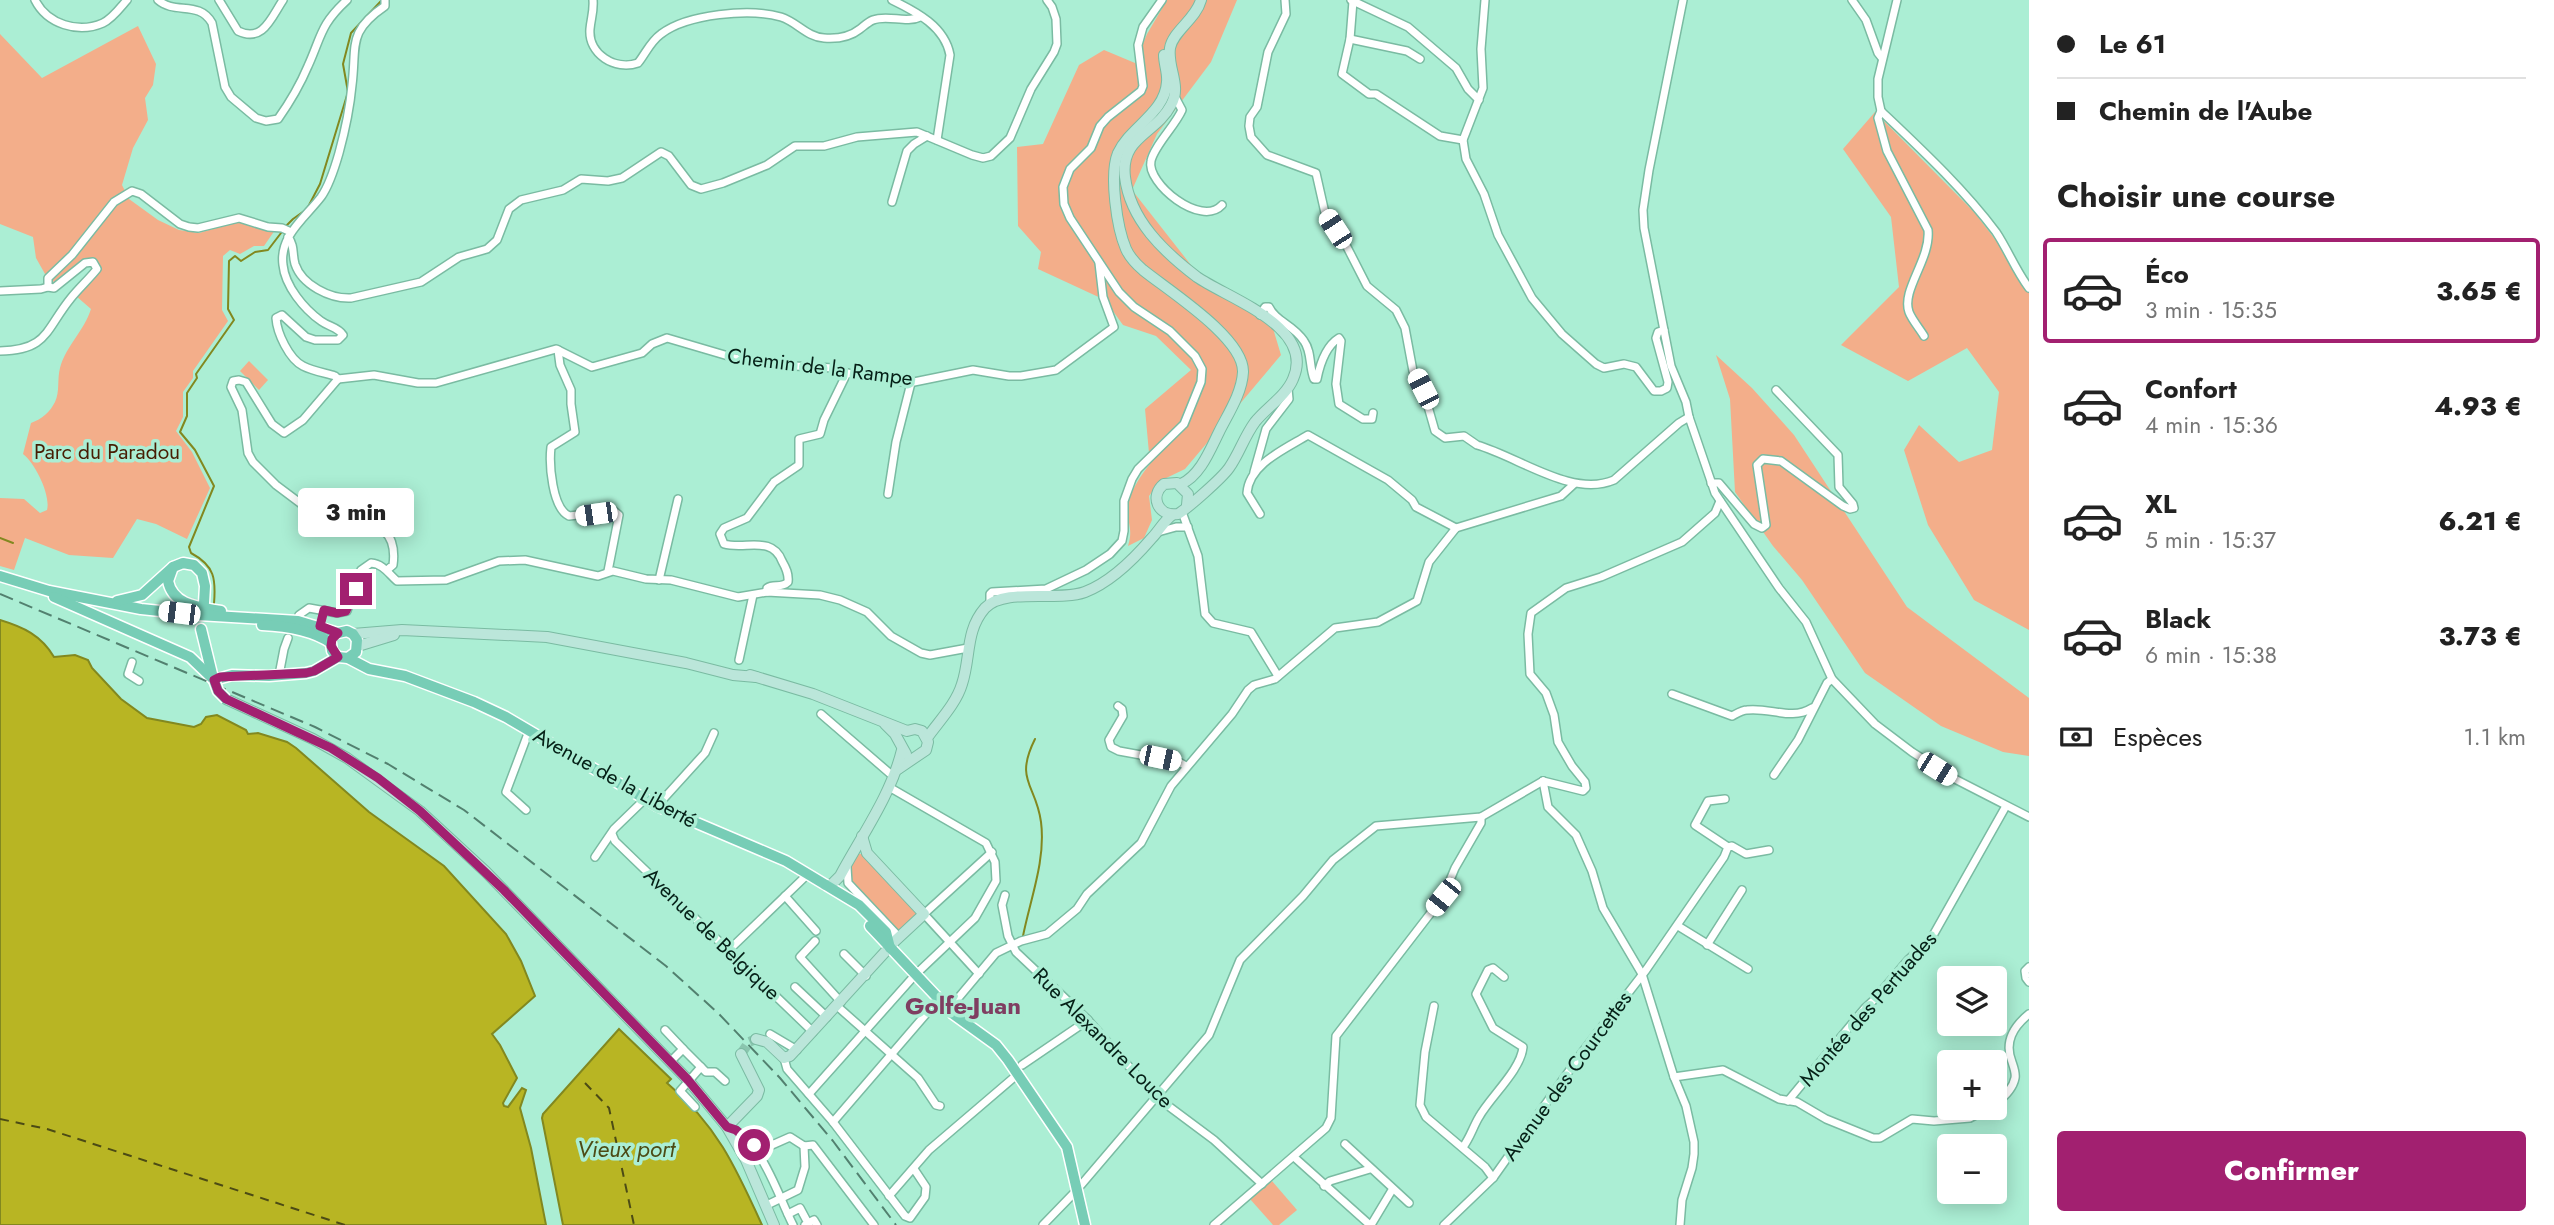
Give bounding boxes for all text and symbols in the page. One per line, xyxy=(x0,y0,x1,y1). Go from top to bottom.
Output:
text: Le 61 xyxy=(2099,25,2166,63)
text: Chemin de l'Aube xyxy=(2099,92,2313,130)
text: Choisir une course xyxy=(2057,173,2335,219)
car xyxy=(1315,206,1356,252)
text: Éco xyxy=(2145,255,2189,293)
icon: car xyxy=(2061,259,2124,322)
text: 3.65 € xyxy=(2436,272,2522,310)
text: 3 min · 15:35 xyxy=(2145,293,2277,327)
street label: Chemin de la Rampe xyxy=(726,341,915,393)
car xyxy=(1405,366,1442,412)
text: Confort xyxy=(2145,370,2237,408)
icon: car xyxy=(2061,374,2124,437)
text: 4.93 € xyxy=(2434,387,2522,425)
text: 4 min · 15:36 xyxy=(2145,408,2278,442)
park label: Parc du Paradou xyxy=(34,437,180,467)
text: XL xyxy=(2145,485,2177,523)
callout: 3 min xyxy=(298,488,414,536)
icon: car xyxy=(2061,489,2124,552)
text: 3 min xyxy=(326,495,386,529)
car xyxy=(574,501,619,527)
text: 6.21 € xyxy=(2438,502,2522,540)
text: 5 min · 15:37 xyxy=(2145,523,2276,557)
route end xyxy=(340,573,372,605)
car xyxy=(157,600,202,626)
text: Black xyxy=(2145,600,2211,638)
icon: car xyxy=(2061,604,2124,667)
text: 3.73 € xyxy=(2439,617,2522,655)
text: 6 min · 15:38 xyxy=(2145,638,2277,672)
icon: cash xyxy=(2057,718,2095,756)
text: Espèces xyxy=(2113,718,2202,756)
text: 1.1 km xyxy=(2463,720,2526,754)
street label: Avenue de la Liberté xyxy=(528,721,702,836)
car xyxy=(1138,743,1183,773)
car xyxy=(1914,749,1961,789)
street label: Avenue de Belgique xyxy=(637,861,787,1007)
car xyxy=(1422,874,1465,920)
street label: Montée des Pertuades xyxy=(1792,925,1944,1093)
street label: Rue Alexandre Louce xyxy=(1026,961,1180,1115)
map controls xyxy=(1937,966,2007,1204)
button: layers xyxy=(1937,966,2007,1036)
street label: Avenue des Courcettes xyxy=(1495,985,1639,1167)
district label: Golfe-Juan xyxy=(905,988,1021,1023)
button: + xyxy=(1937,1050,2007,1120)
route start xyxy=(738,1129,770,1161)
button: Confirmer xyxy=(2057,1131,2526,1211)
water label: Vieux port xyxy=(577,1132,677,1166)
button: − xyxy=(1937,1134,2007,1204)

